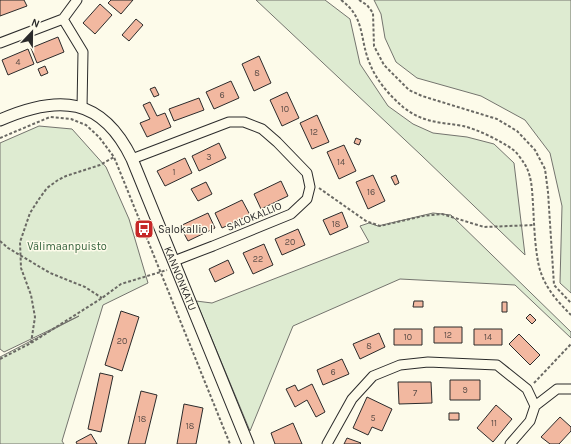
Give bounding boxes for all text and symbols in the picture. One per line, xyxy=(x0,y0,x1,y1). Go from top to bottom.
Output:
north arrow xyxy=(12,12,52,52)
text: N xyxy=(29,16,42,31)
house number: 4 xyxy=(15,57,21,67)
house number: 8 xyxy=(254,68,260,78)
house number: 6 xyxy=(219,90,225,100)
house number: 10 xyxy=(281,104,289,114)
house number: 12 xyxy=(310,127,318,137)
house number: 3 xyxy=(206,152,212,162)
house number: 14 xyxy=(337,157,345,167)
house number: 1 xyxy=(173,167,176,177)
house number: 16 xyxy=(367,187,375,197)
street label: SALOKALLIO xyxy=(225,199,284,234)
bus stop icon: Salokallio I xyxy=(133,218,155,240)
house number: 18 xyxy=(332,219,341,229)
place label: Salokallio I xyxy=(158,223,213,236)
house number: 20 xyxy=(285,237,295,247)
park label: Välimaanpuisto xyxy=(27,240,107,253)
street label: KANNONKATU xyxy=(161,245,199,312)
house number: 22 xyxy=(253,254,263,264)
house number: 12 xyxy=(444,330,452,340)
house number: 10 xyxy=(404,332,412,342)
house number: 14 xyxy=(484,332,492,342)
house number: 20 xyxy=(117,336,127,346)
house number: 8 xyxy=(366,341,372,351)
house number: 6 xyxy=(330,367,336,377)
house number: 9 xyxy=(462,385,468,395)
house number: 7 xyxy=(413,388,418,398)
house number: 5 xyxy=(370,413,376,423)
house number: 18 xyxy=(138,414,147,424)
house number: 11 xyxy=(491,418,497,428)
house number: 18 xyxy=(186,421,195,431)

